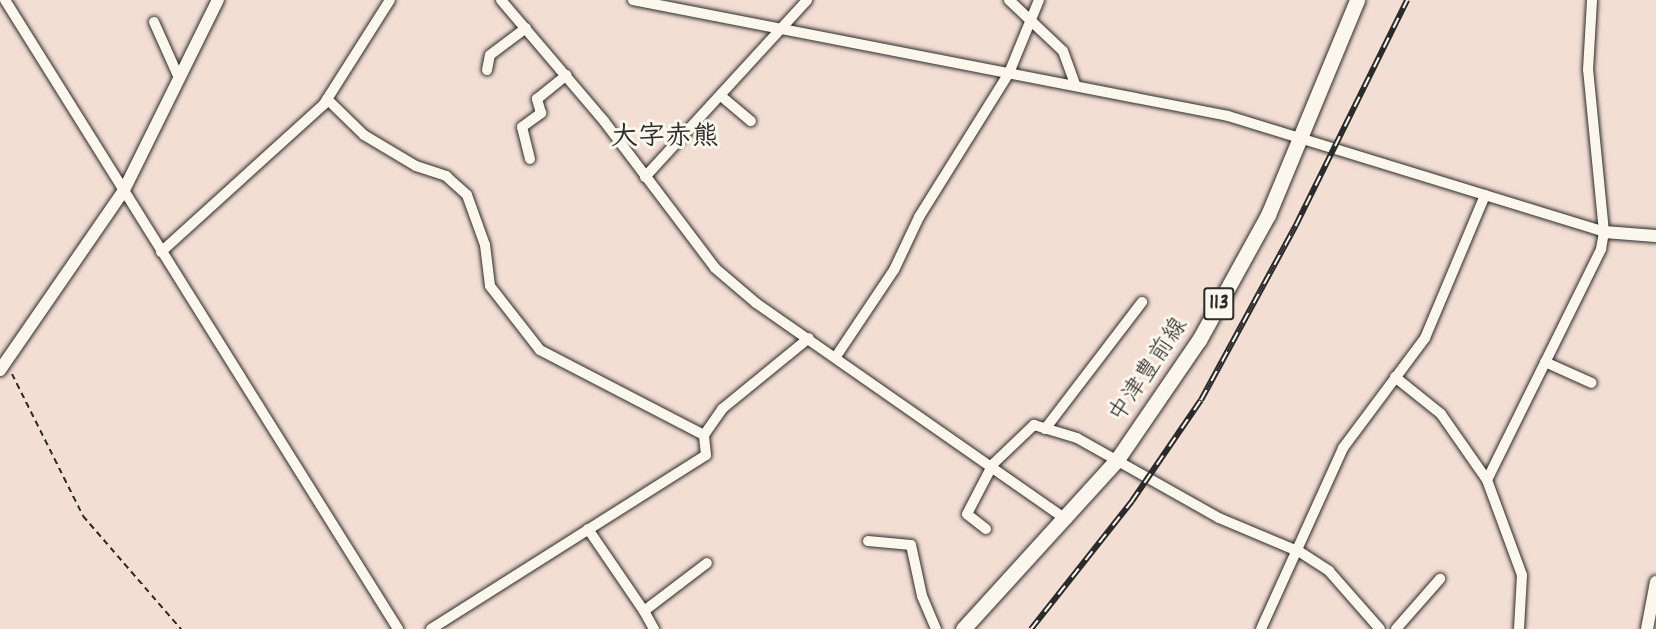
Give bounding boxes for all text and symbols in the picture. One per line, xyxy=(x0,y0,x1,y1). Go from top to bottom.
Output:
district label: 大字赤熊 xyxy=(611,123,719,155)
road number: 113 xyxy=(1202,285,1236,323)
street label: 中津豊前線 xyxy=(1105,313,1195,429)

